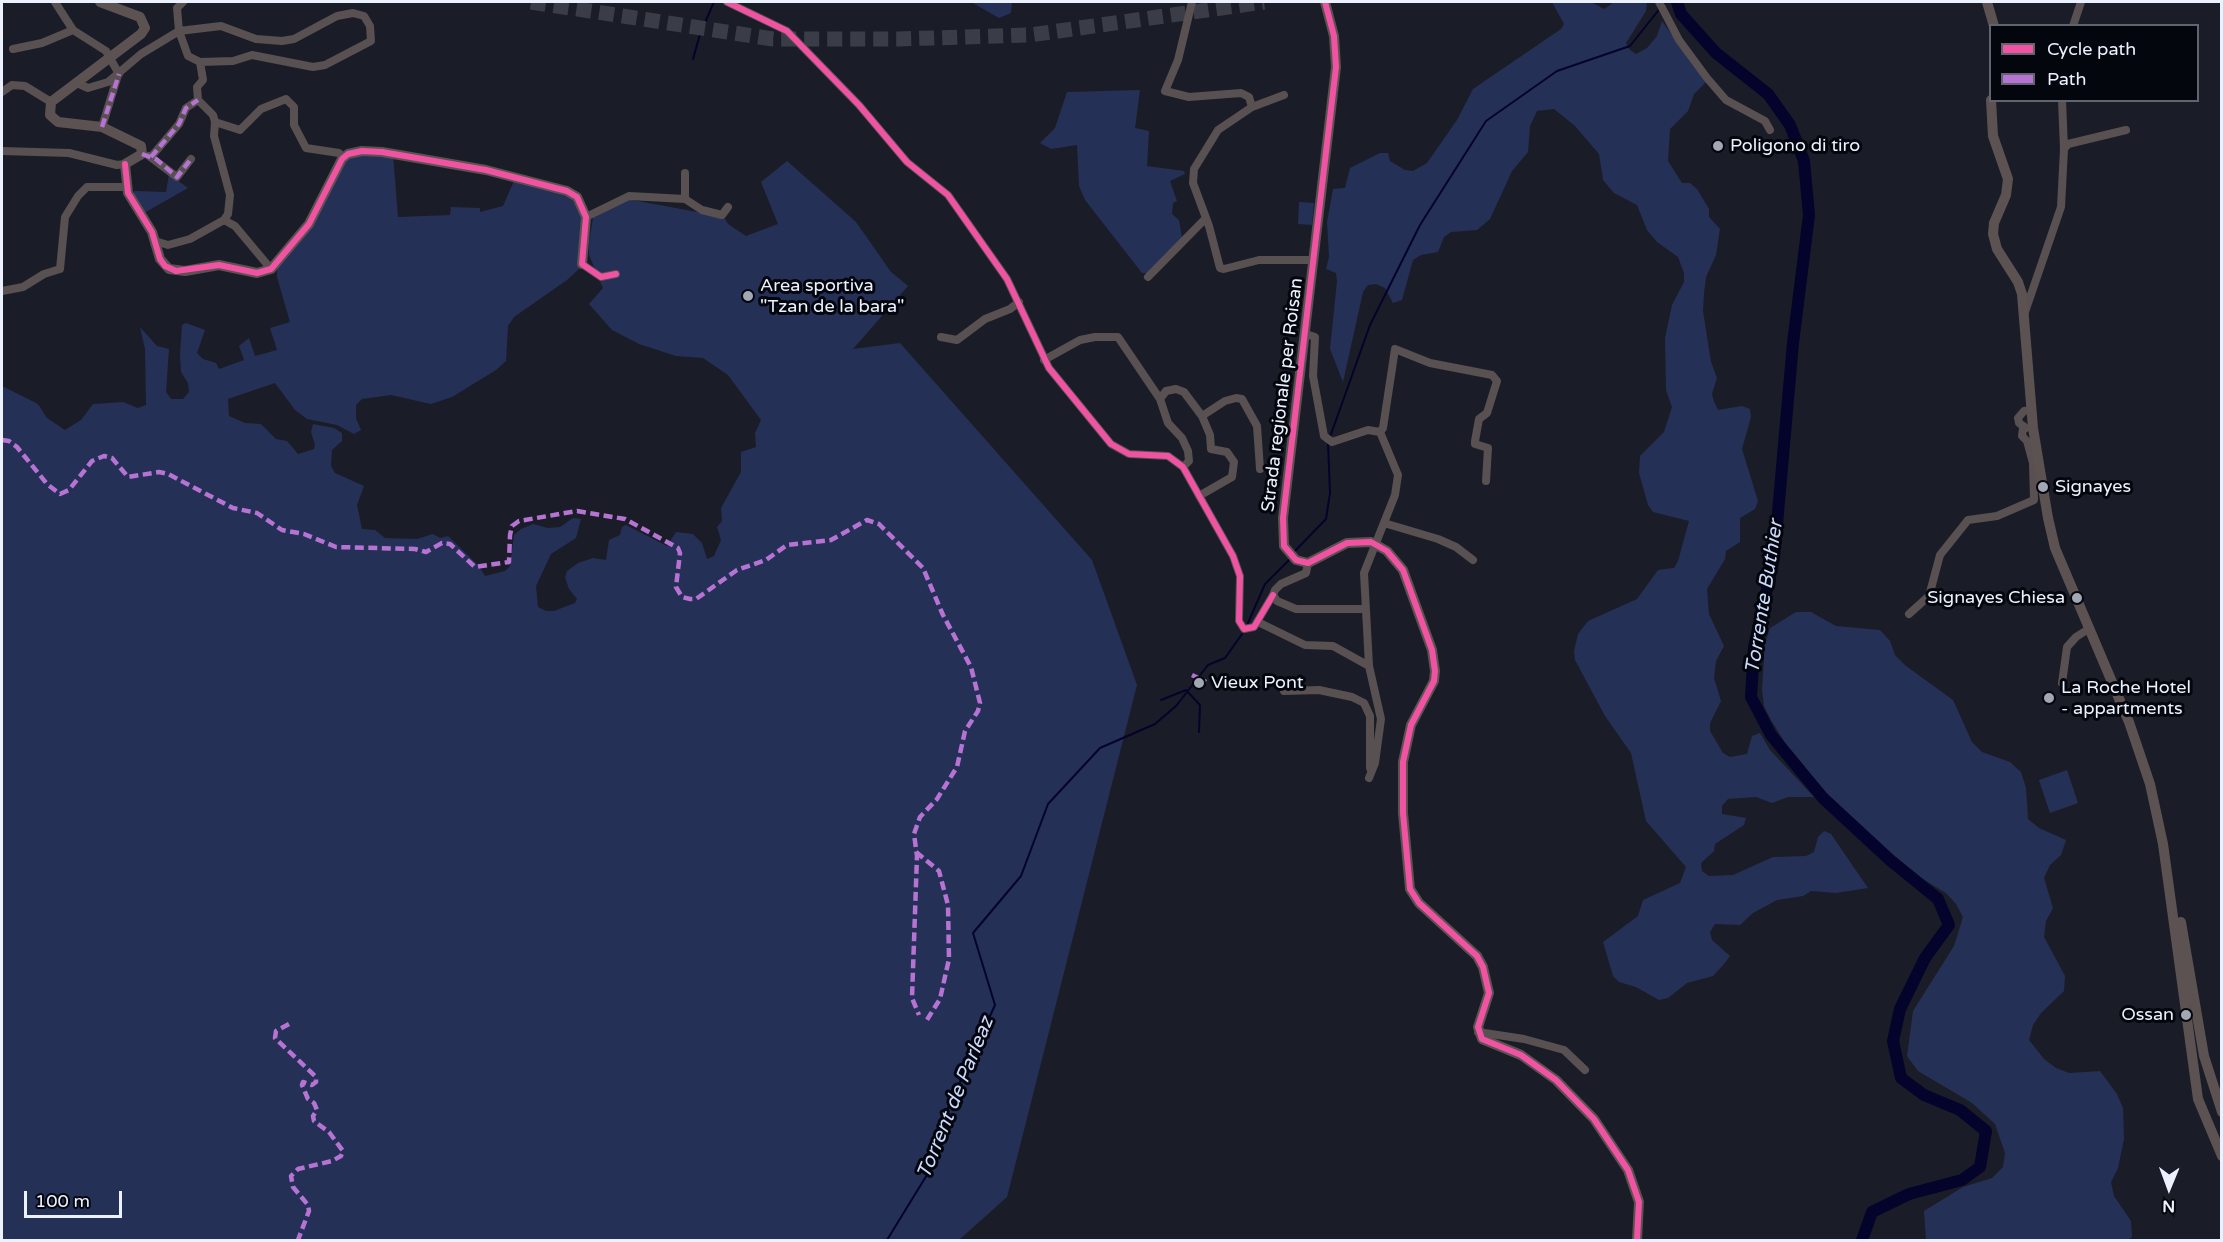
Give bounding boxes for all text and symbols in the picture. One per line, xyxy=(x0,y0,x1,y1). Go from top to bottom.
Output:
legend xyxy=(1989,24,2199,102)
text: Cycle path xyxy=(2047,38,2136,60)
text: Path xyxy=(2047,68,2086,90)
place label: Poligono di tiro xyxy=(1730,135,1860,157)
marker: Poligono di tiro xyxy=(1711,139,1725,153)
place label: Area sportiva "Tzan de la bara" xyxy=(760,275,904,318)
street label: Strada regionale per Roisan xyxy=(1258,277,1308,513)
marker: Area sportiva "Tzan de la bara" xyxy=(741,289,755,303)
place label: Signayes xyxy=(2055,476,2131,498)
marker: Signayes xyxy=(2036,480,2050,494)
water label: Torrente Buthier xyxy=(1741,519,1789,675)
place label: Signayes Chiesa xyxy=(1927,587,2065,609)
marker: Signayes Chiesa xyxy=(2070,591,2084,605)
place label: Vieux Pont xyxy=(1211,672,1304,694)
marker: Vieux Pont xyxy=(1192,676,1206,690)
place label: La Roche Hotel - appartments xyxy=(2061,677,2191,720)
marker: La Roche Hotel - appartments xyxy=(2042,691,2056,705)
place label: Ossan xyxy=(2121,1004,2174,1026)
marker: Ossan xyxy=(2179,1008,2193,1022)
water label: Torrent de Parleaz xyxy=(913,1013,999,1183)
north arrow xyxy=(2139,1158,2199,1218)
scale bar xyxy=(27,1179,124,1217)
text: 100 m xyxy=(35,1190,90,1212)
text: N xyxy=(2162,1196,2175,1216)

